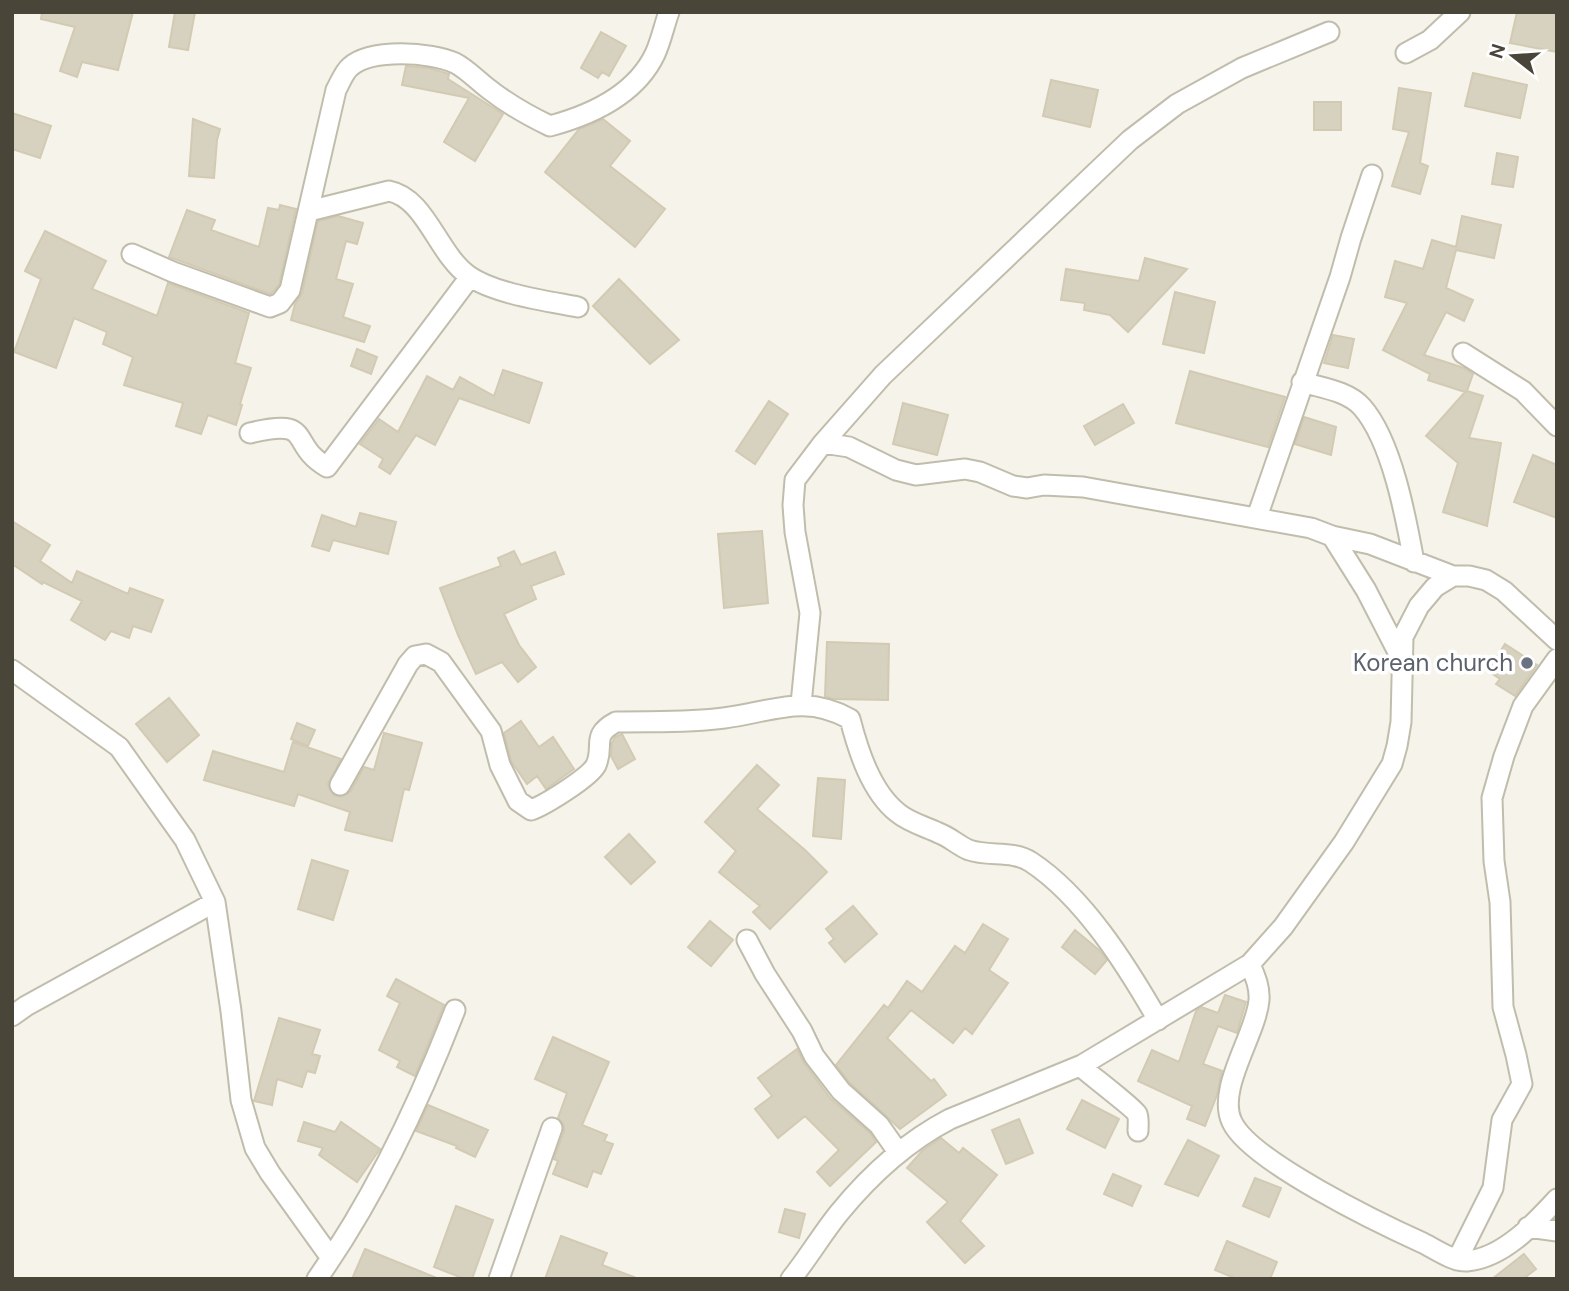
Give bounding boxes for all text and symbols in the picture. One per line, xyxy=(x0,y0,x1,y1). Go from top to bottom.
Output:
north arrow xyxy=(1478,21,1548,91)
text: N xyxy=(1483,41,1511,61)
place label: Korean church xyxy=(1353,647,1513,678)
marker: Korean church xyxy=(1519,655,1535,671)

